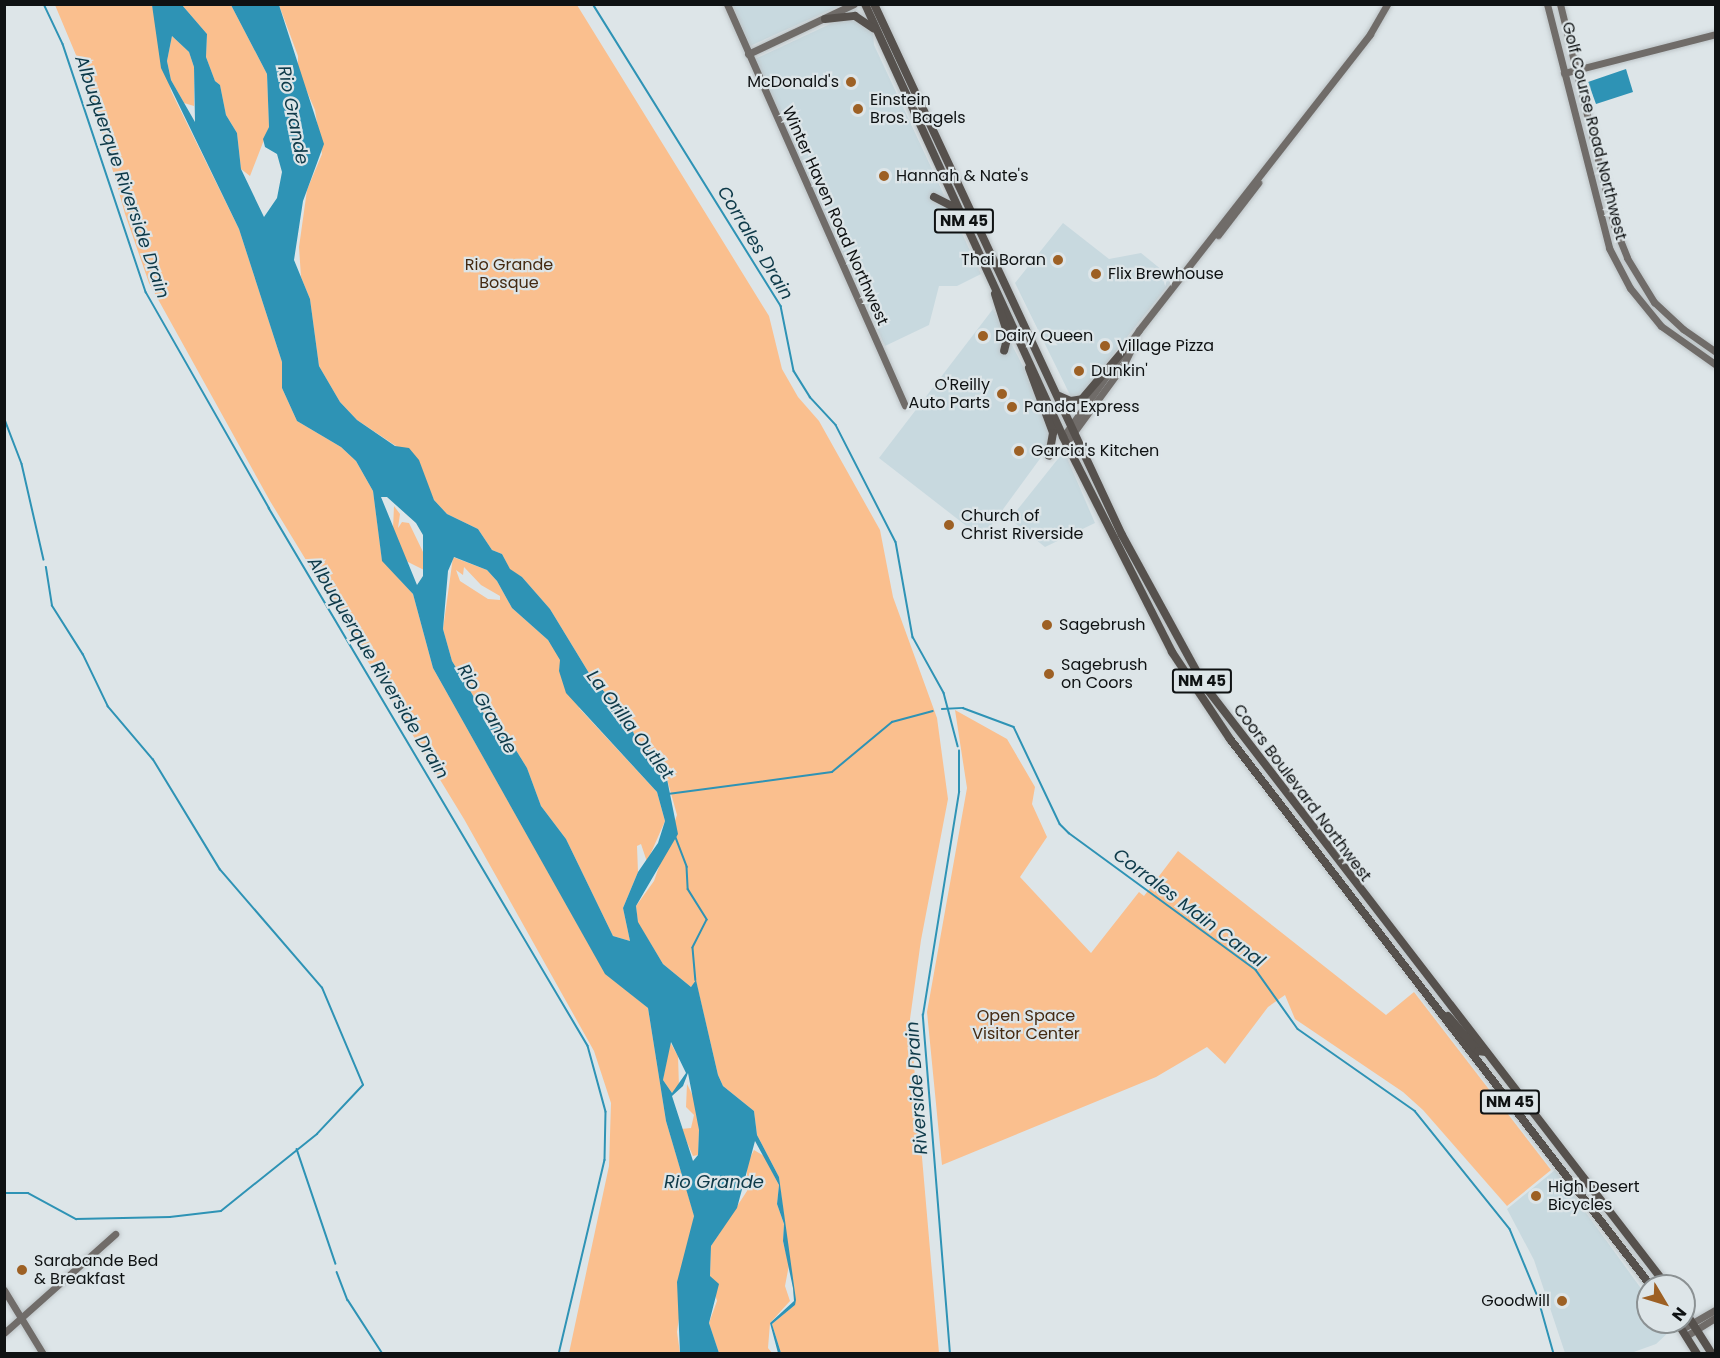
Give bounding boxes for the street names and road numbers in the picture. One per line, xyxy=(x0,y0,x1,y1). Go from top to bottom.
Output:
street label: Golf Course Road Northwest xyxy=(1558,20,1630,242)
street label: Winter Haven Road Northwest xyxy=(778,104,892,328)
road number: NM 45 xyxy=(932,209,996,233)
road number: NM 45 xyxy=(1170,669,1234,693)
street label: Coors Boulevard Northwest xyxy=(1229,701,1375,885)
road number: NM 45 xyxy=(1478,1090,1541,1114)

